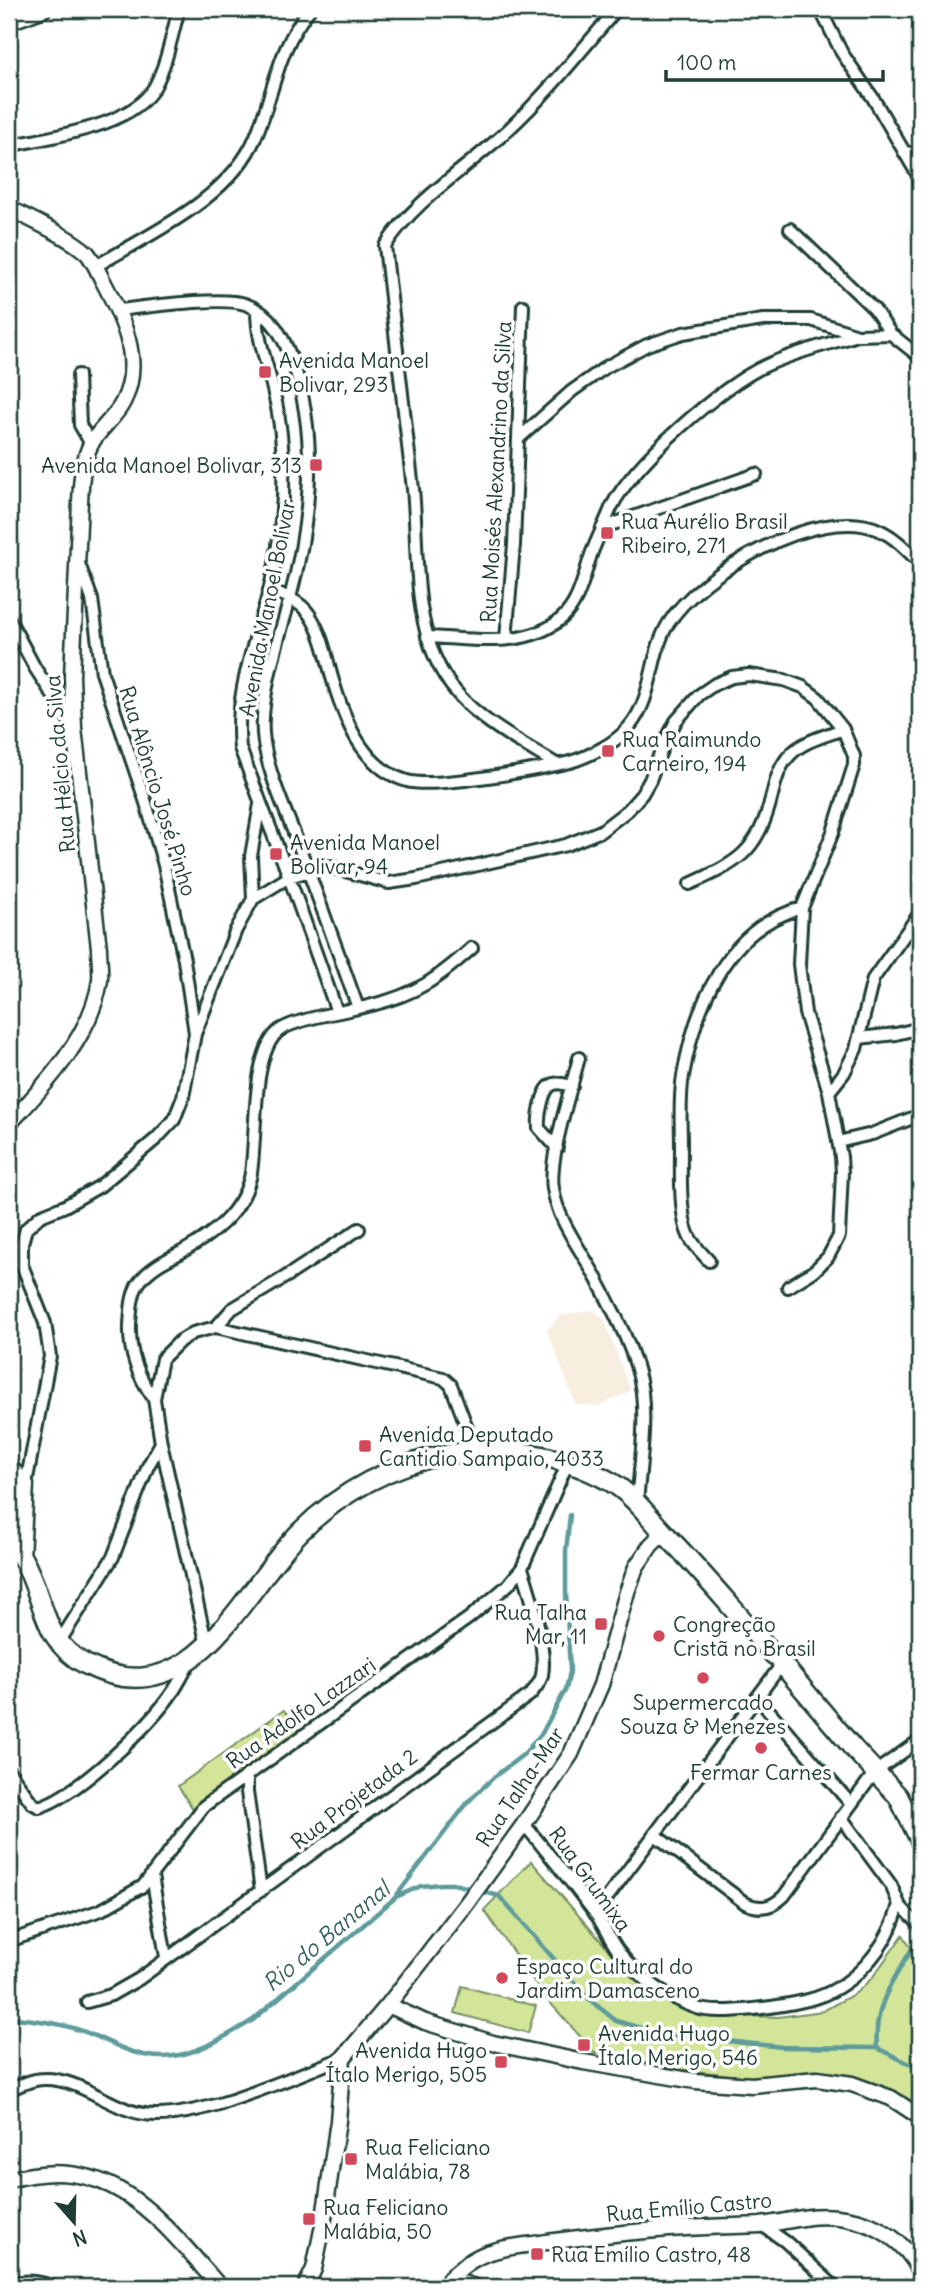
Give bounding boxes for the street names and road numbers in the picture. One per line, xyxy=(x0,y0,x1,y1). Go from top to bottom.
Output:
street label: Rua Moisés Alexandrino da Silva xyxy=(475,321,517,623)
street label: Avenida Manoel Bolívar xyxy=(233,497,301,719)
street label: Rua Hélcio da Silva xyxy=(39,674,81,854)
street label: Rua Alôncio José Pinho xyxy=(113,683,203,899)
street label: Rua Adolfo Lazzari xyxy=(221,1651,381,1775)
street label: Rua Talha-Mar xyxy=(470,1722,570,1852)
street label: Rua Projetada 2 xyxy=(286,1743,422,1855)
street label: Rua Grumixa xyxy=(543,1821,637,1937)
street label: Rua Emílio Castro xyxy=(605,2186,773,2228)

